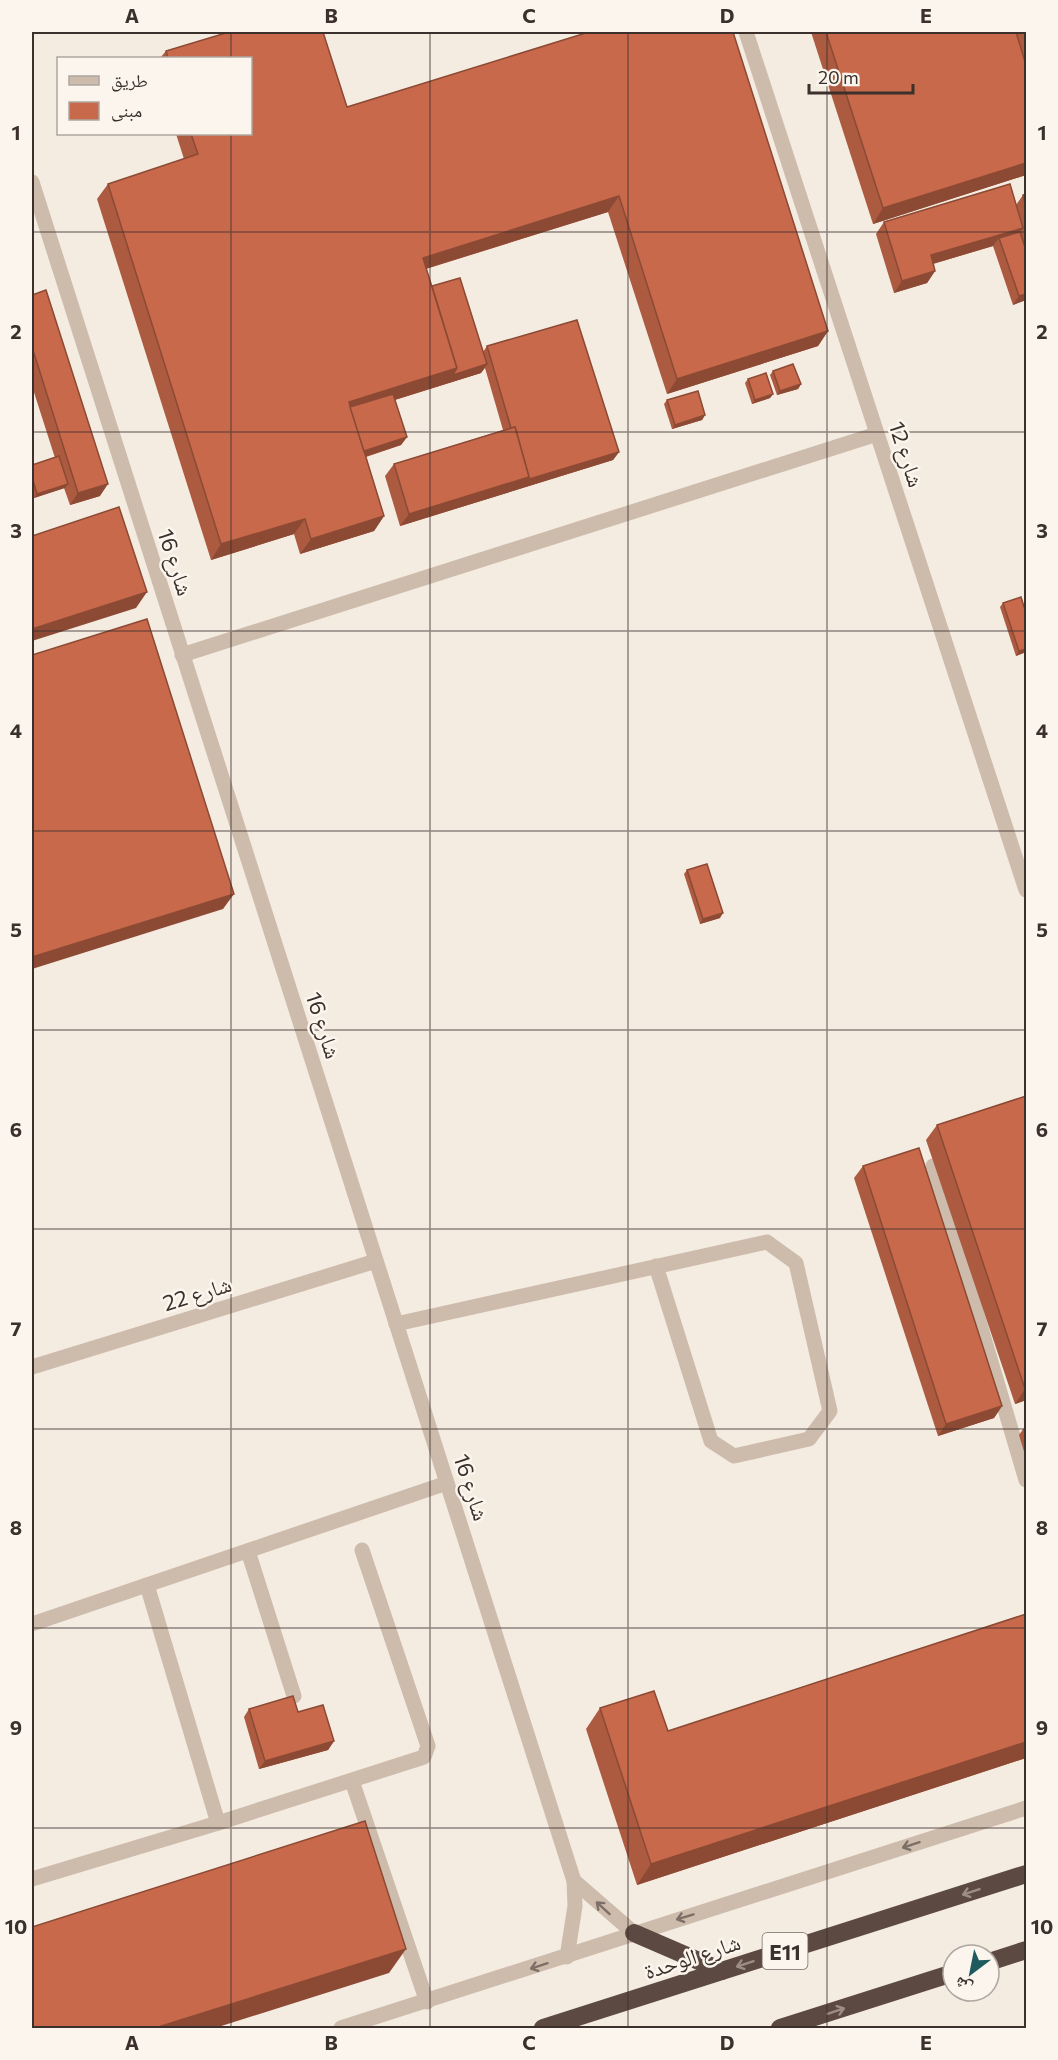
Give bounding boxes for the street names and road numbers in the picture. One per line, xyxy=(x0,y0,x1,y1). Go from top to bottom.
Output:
street label: شارع 12 xyxy=(883,418,930,491)
street label: شارع 16 xyxy=(152,525,199,599)
street label: شارع 16 xyxy=(300,988,347,1062)
street label: شارع 22 xyxy=(159,1270,235,1317)
street label: شارع 16 xyxy=(448,1450,495,1524)
street label: شارع الوحدة xyxy=(640,1928,744,1985)
road number: E11 xyxy=(762,1933,808,1969)

